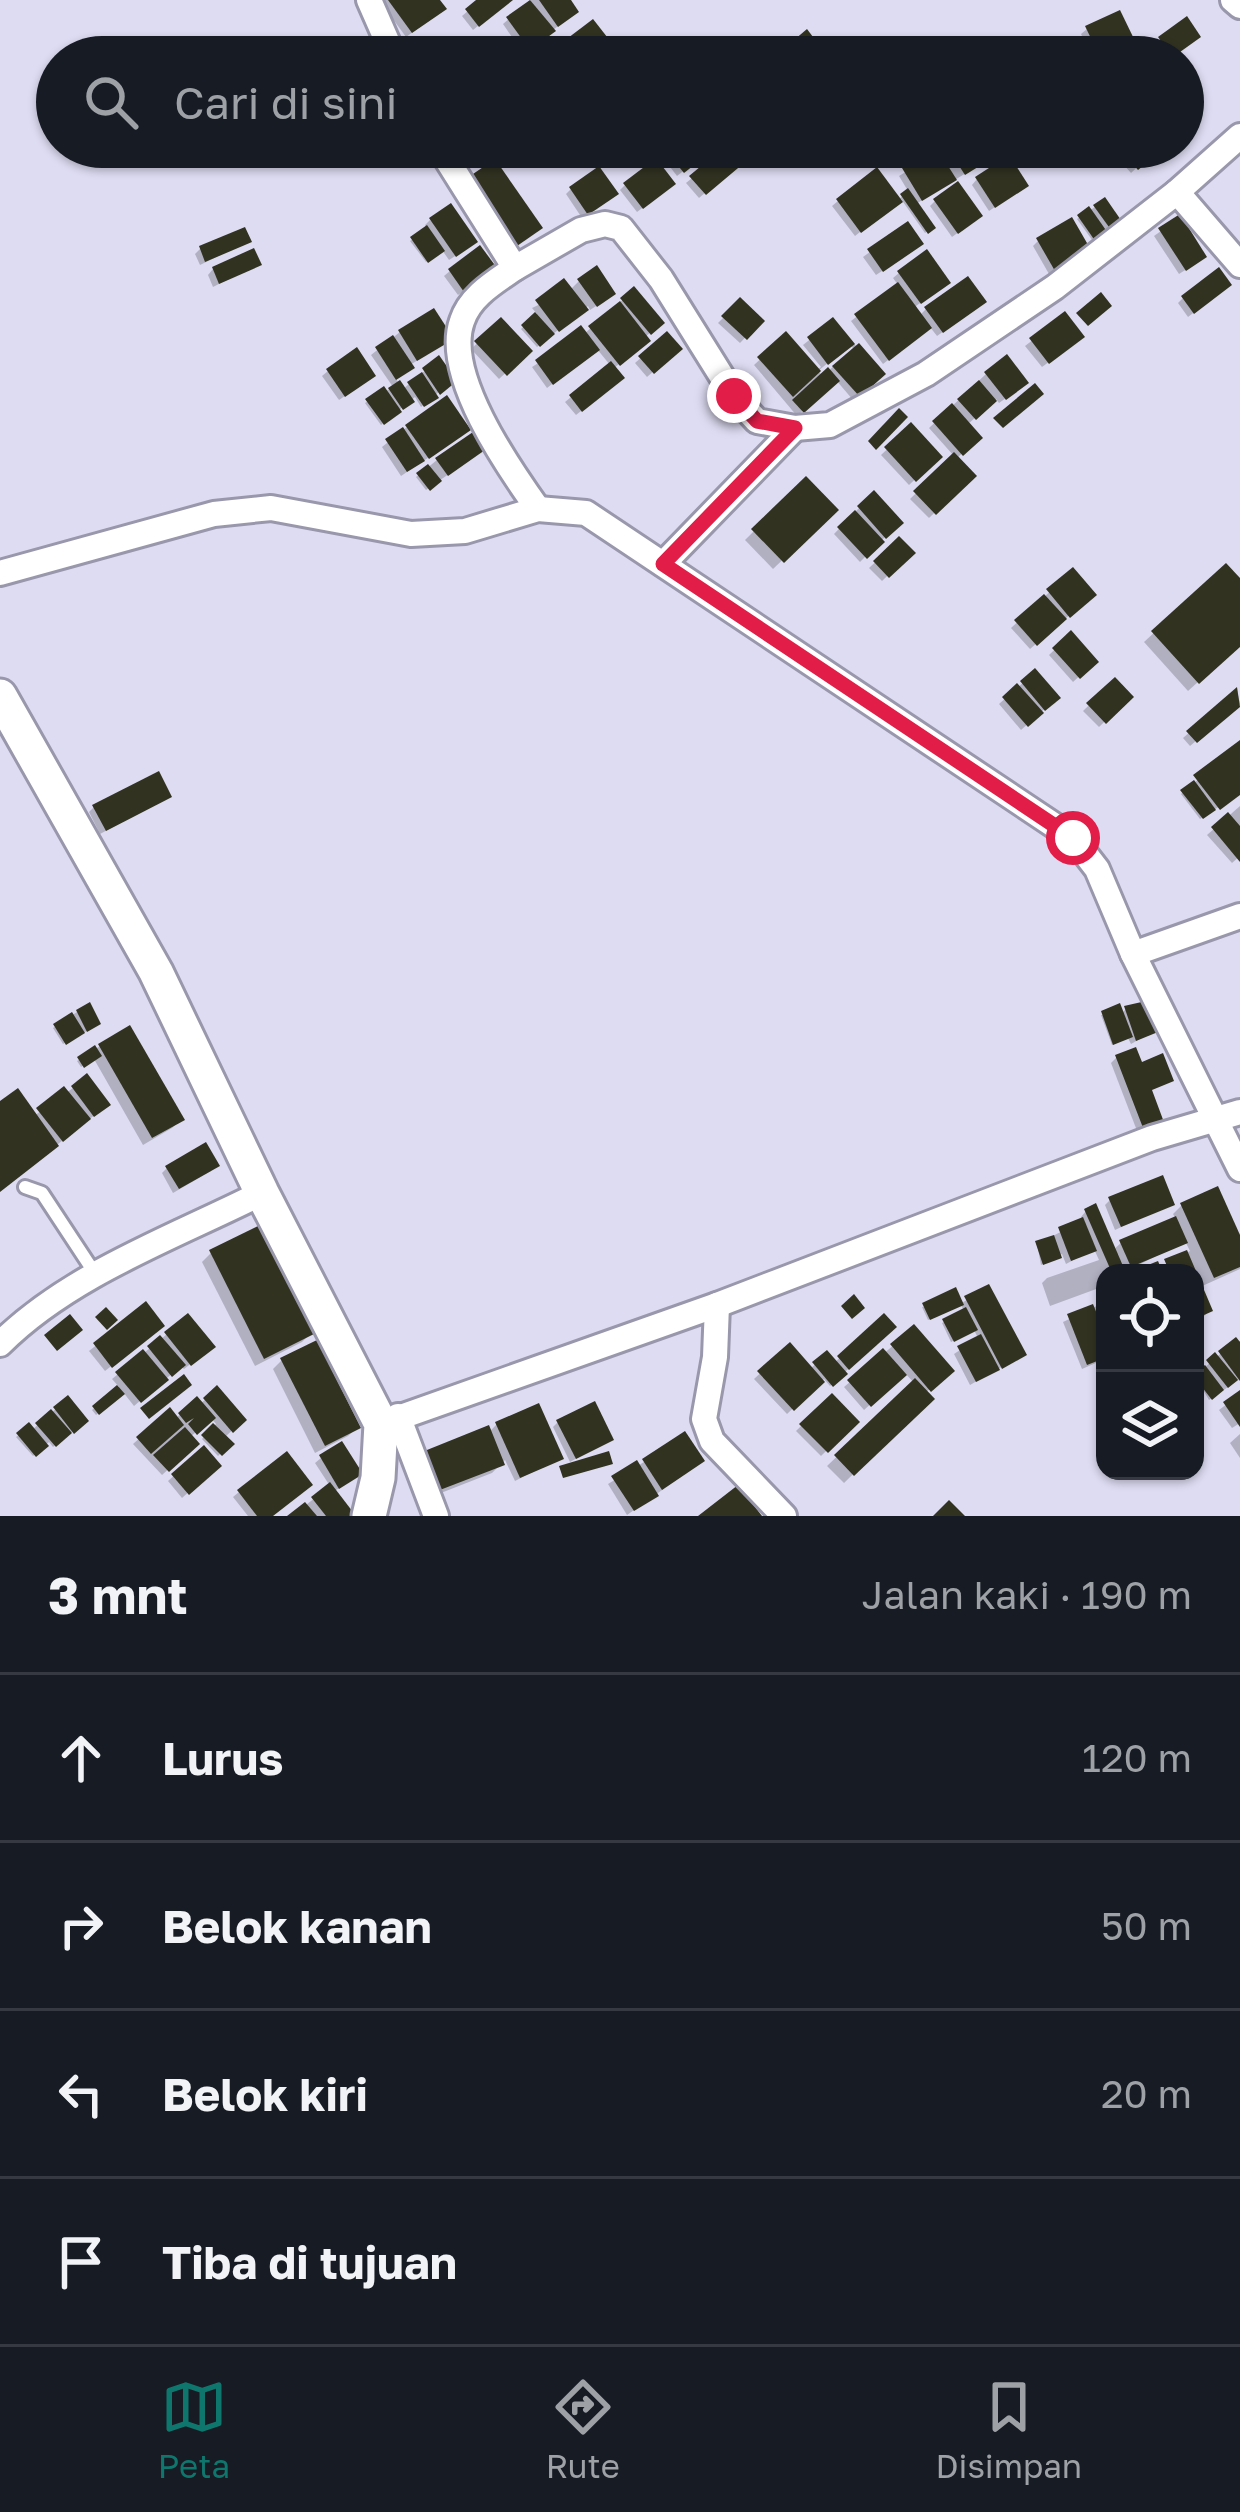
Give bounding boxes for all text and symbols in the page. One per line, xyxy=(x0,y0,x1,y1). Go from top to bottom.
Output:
search box xyxy=(36,36,1204,168)
icon: search xyxy=(78,69,144,135)
text: Cari di sini xyxy=(174,75,398,129)
route end xyxy=(707,369,761,423)
route start xyxy=(1046,811,1100,865)
map controls xyxy=(1096,1264,1204,1480)
button: locate xyxy=(1096,1264,1204,1372)
button: layers xyxy=(1096,1372,1204,1480)
text: 3 mnt xyxy=(48,1564,188,1625)
text: Jalan kaki · 190 m xyxy=(862,1571,1192,1618)
icon: ahead xyxy=(48,1725,114,1791)
text: Lurus xyxy=(162,1731,284,1785)
text: 120 m xyxy=(1082,1734,1192,1781)
icon: right xyxy=(48,1893,114,1959)
text: Belok kanan xyxy=(162,1899,432,1953)
text: 50 m xyxy=(1101,1902,1192,1949)
icon: left xyxy=(48,2061,114,2127)
text: Belok kiri xyxy=(162,2067,368,2121)
text: 20 m xyxy=(1101,2070,1192,2117)
icon: arrive xyxy=(48,2229,114,2295)
text: Tiba di tujuan xyxy=(162,2235,457,2289)
tab: Peta xyxy=(158,2374,230,2485)
tab: Rute xyxy=(546,2374,620,2485)
tab: Disimpan xyxy=(935,2374,1082,2485)

